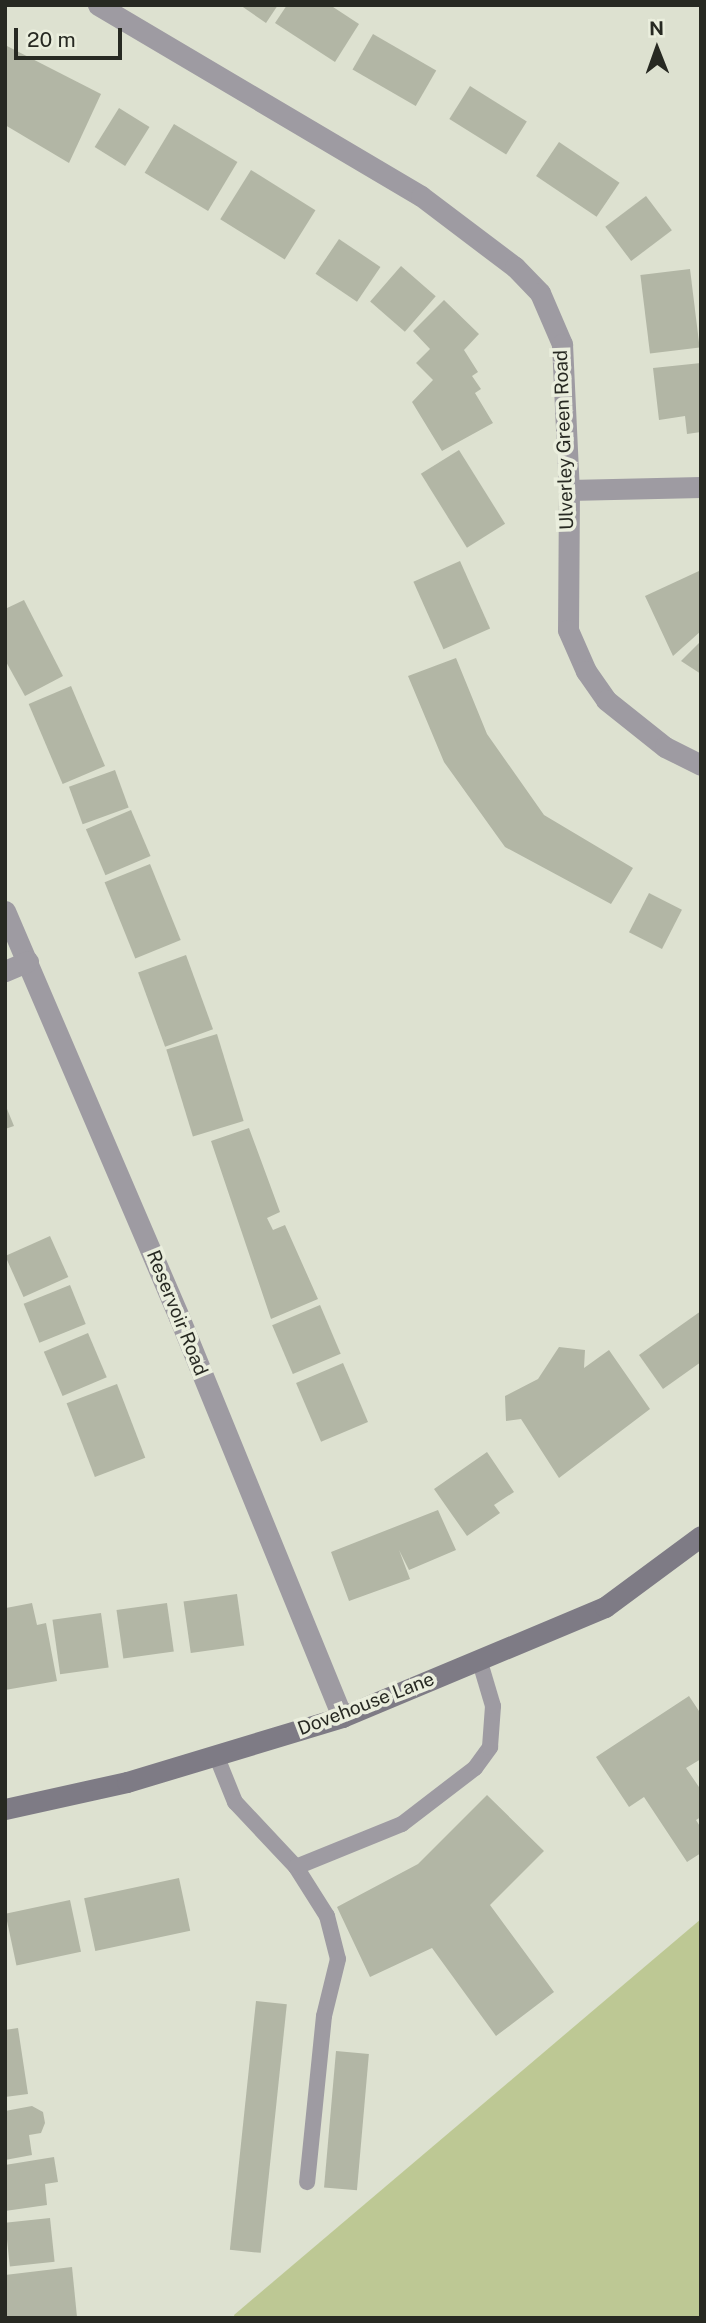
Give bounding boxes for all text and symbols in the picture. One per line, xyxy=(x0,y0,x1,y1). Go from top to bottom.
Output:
scale bar xyxy=(18,14,126,58)
north arrow xyxy=(622,14,692,84)
text: N xyxy=(649,17,664,39)
text: 20 m xyxy=(27,27,76,52)
street label: Ulverley Green Road xyxy=(549,350,579,530)
street label: Reservoir Road xyxy=(141,1247,213,1379)
street label: Dovehouse Lane xyxy=(294,1667,438,1741)

